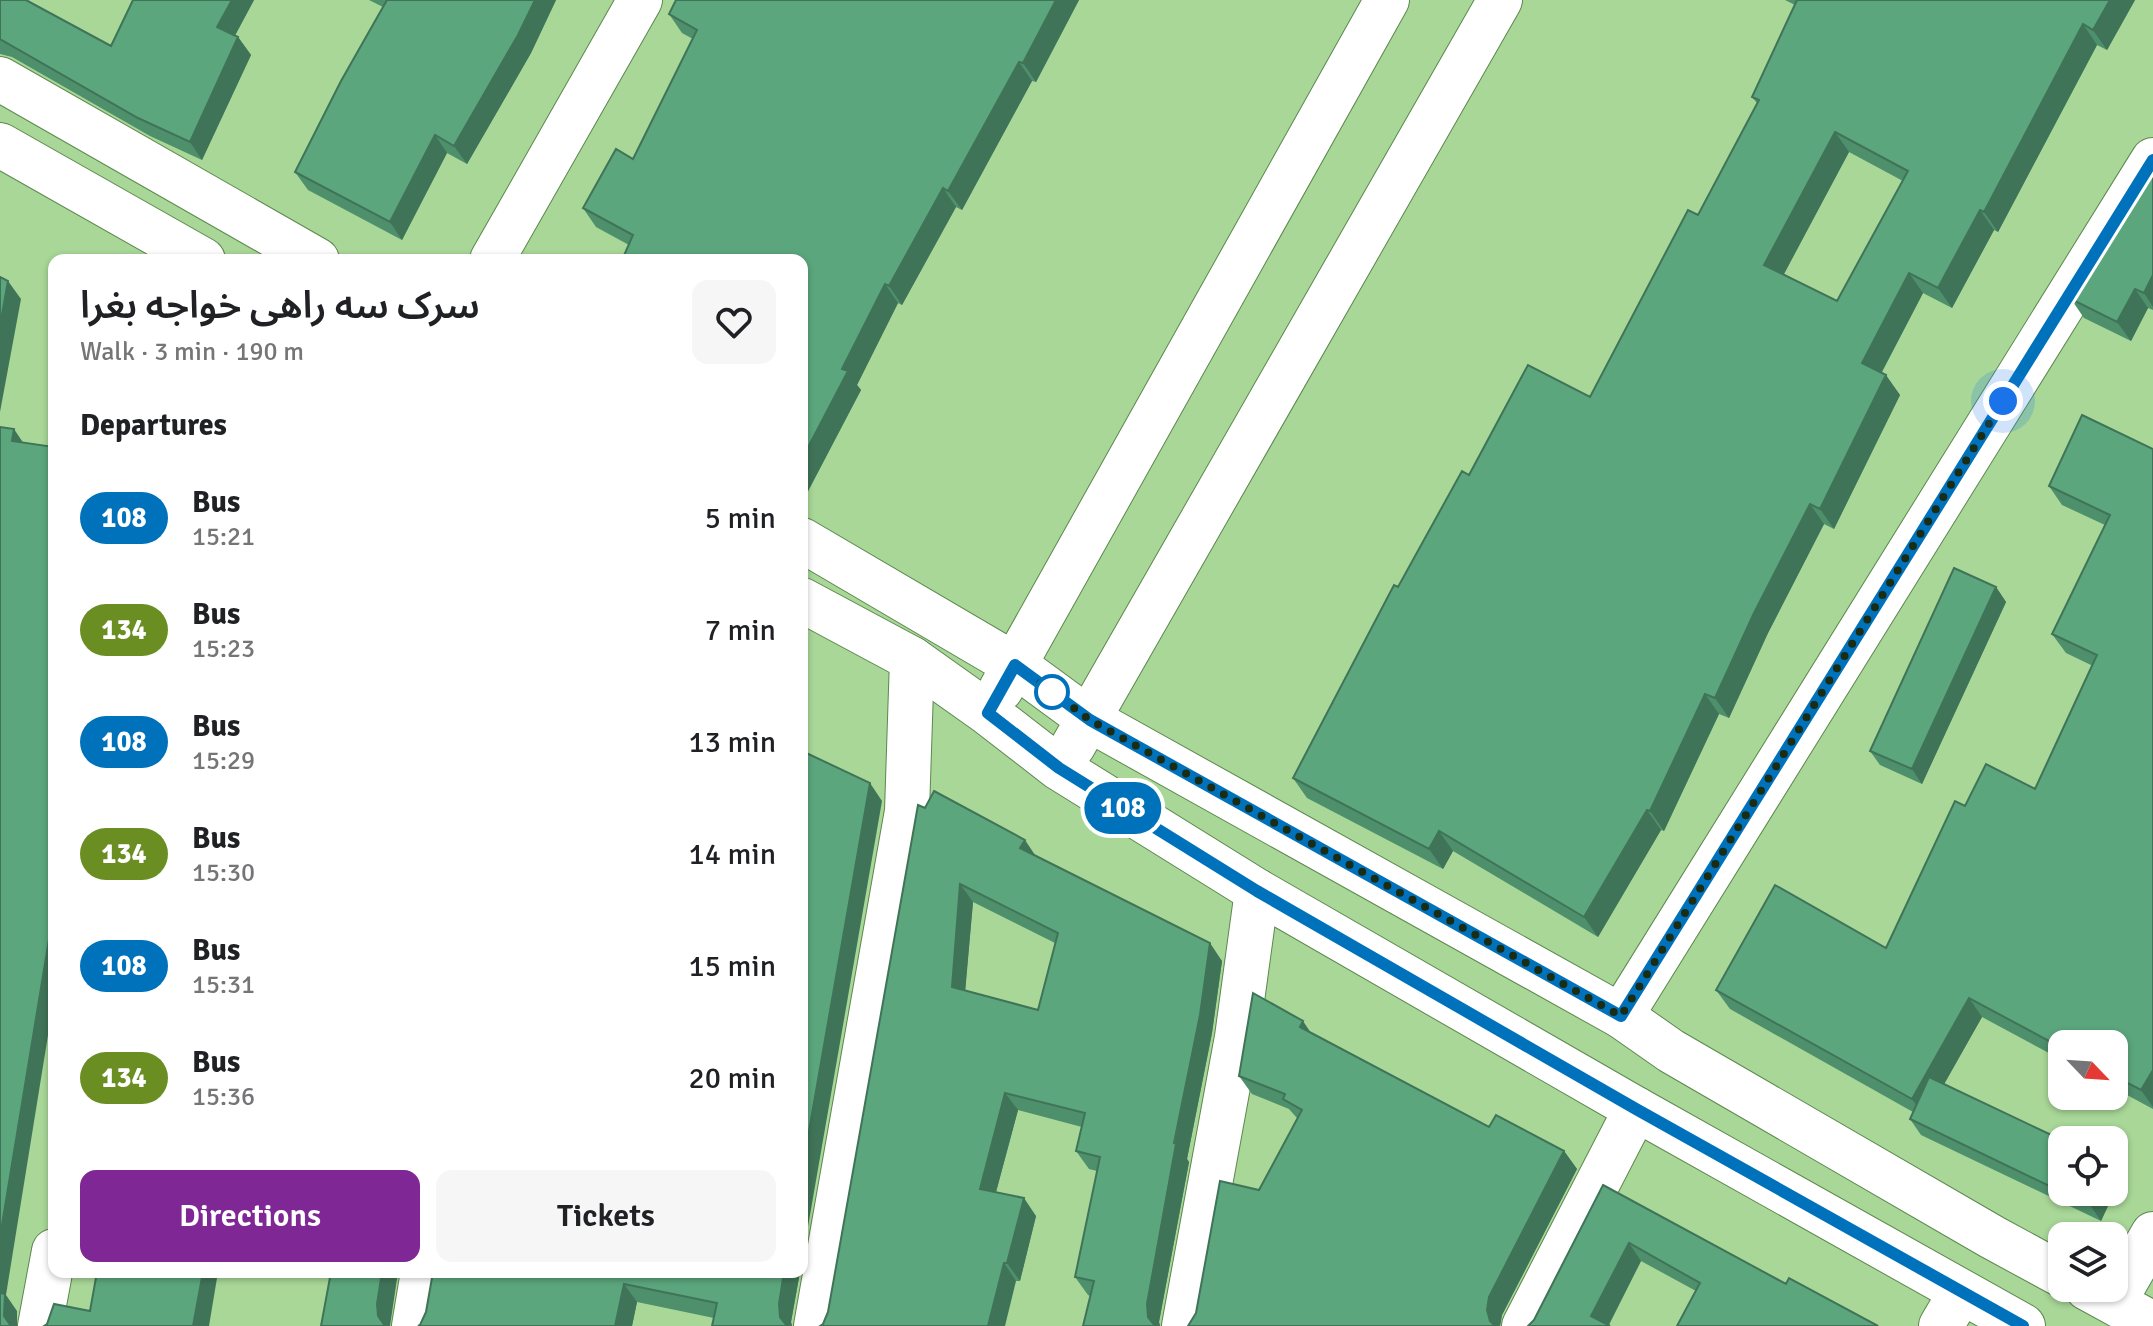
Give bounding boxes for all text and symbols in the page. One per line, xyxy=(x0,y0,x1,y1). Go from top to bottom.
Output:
button: heart xyxy=(692,280,776,364)
text: سرک سه راهی خواجه بغرا xyxy=(80,282,480,329)
text: Walk · 3 min · 190 m xyxy=(80,336,304,368)
your location xyxy=(1983,381,2023,421)
text: Departures xyxy=(80,407,227,444)
text: Bus xyxy=(192,484,240,521)
text: 5 min xyxy=(705,500,776,537)
text: 108 xyxy=(101,501,147,535)
text: 15:21 xyxy=(192,521,255,553)
text: Bus xyxy=(192,596,240,633)
text: 7 min xyxy=(705,612,776,649)
text: 134 xyxy=(101,613,147,647)
text: 15:23 xyxy=(192,633,255,665)
unlabelled marker xyxy=(1035,675,1069,709)
text: Bus xyxy=(192,708,240,745)
text: 13 min xyxy=(689,724,776,761)
text: 108 xyxy=(101,725,147,759)
text: 15:29 xyxy=(192,745,255,777)
line badge: 108 xyxy=(1077,782,1169,834)
text: 108 xyxy=(1100,791,1146,825)
text: Bus xyxy=(192,820,240,857)
text: 14 min xyxy=(689,836,776,873)
text: 134 xyxy=(101,837,147,871)
text: 15:30 xyxy=(192,857,255,889)
text: Bus xyxy=(192,932,240,969)
text: 15 min xyxy=(689,948,776,985)
text: 108 xyxy=(101,949,147,983)
text: 15:31 xyxy=(192,969,255,1001)
north arrow xyxy=(2048,1030,2128,1110)
map controls xyxy=(2048,1030,2128,1302)
text: Bus xyxy=(192,1044,240,1081)
text: 20 min xyxy=(689,1060,776,1097)
text: 134 xyxy=(101,1061,147,1095)
text: 15:36 xyxy=(192,1081,255,1113)
button: locate xyxy=(2048,1126,2128,1206)
button: Directions xyxy=(80,1170,420,1262)
button: Tickets xyxy=(436,1170,776,1262)
button: layers xyxy=(2048,1222,2128,1302)

